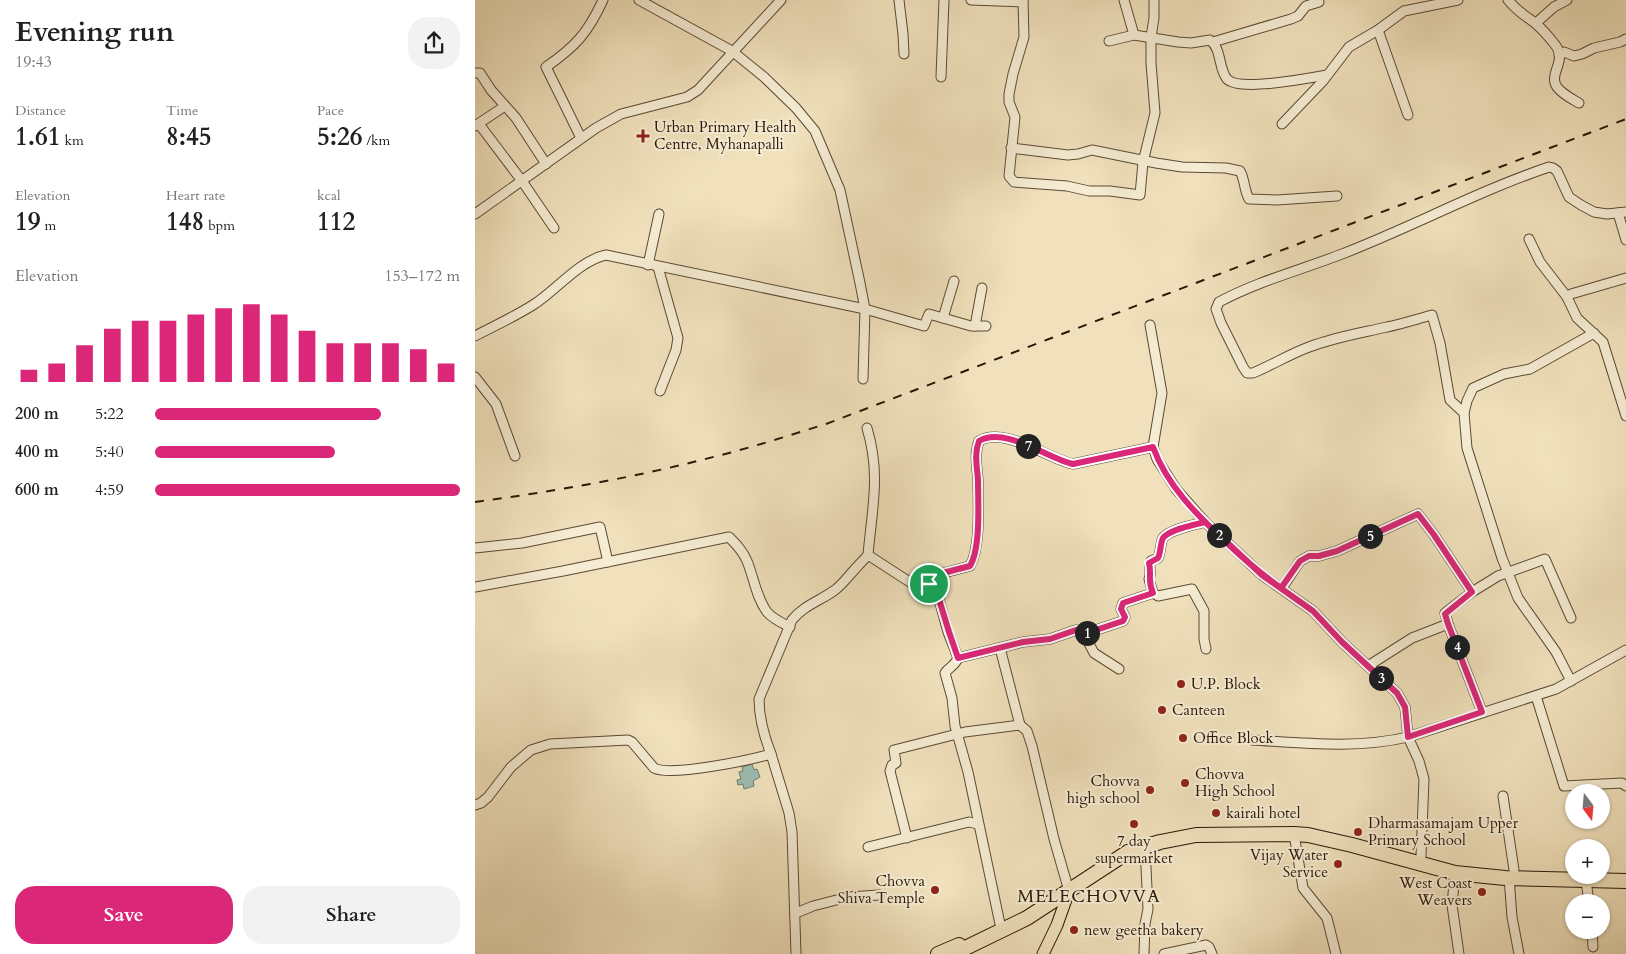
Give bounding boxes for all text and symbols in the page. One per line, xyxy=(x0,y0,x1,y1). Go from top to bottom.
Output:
text: Evening run xyxy=(15,13,174,51)
button: share xyxy=(408,17,460,69)
text: 19:43 xyxy=(15,51,52,73)
text: Distance xyxy=(15,101,66,120)
text: Time xyxy=(166,101,198,120)
text: Pace xyxy=(317,101,344,120)
place label: Urban Primary Health Centre, Myhanapalli xyxy=(654,117,797,154)
text: 1.61 xyxy=(15,120,61,154)
text: 8:45 xyxy=(166,120,212,154)
text: 5:26 xyxy=(317,120,363,154)
marker: Urban Primary Health Centre, Myhanapalli xyxy=(636,129,650,143)
text: km xyxy=(61,131,84,150)
text: /km xyxy=(363,131,390,150)
text: Elevation xyxy=(15,186,71,205)
text: Heart rate xyxy=(166,186,225,205)
text: kcal xyxy=(317,186,341,205)
text: 19 xyxy=(15,205,41,239)
text: 148 xyxy=(166,205,204,239)
text: 112 xyxy=(317,205,355,239)
text: m xyxy=(41,216,56,235)
text: bpm xyxy=(204,216,235,235)
text: Elevation xyxy=(15,265,79,287)
text: 153–172 m xyxy=(384,265,460,287)
text: 200 m xyxy=(15,403,59,425)
text: 5:22 xyxy=(95,403,124,425)
pin: 7 xyxy=(1015,434,1041,458)
text: 7 xyxy=(1025,437,1032,456)
text: 400 m xyxy=(15,441,59,463)
text: 5:40 xyxy=(95,441,124,463)
text: 600 m xyxy=(15,479,59,501)
text: 4:59 xyxy=(95,479,124,501)
pin: 2 xyxy=(1207,522,1231,548)
pin: 5 xyxy=(1357,524,1383,548)
text: 2 xyxy=(1216,526,1223,545)
text: 5 xyxy=(1367,527,1374,546)
pin xyxy=(908,563,950,605)
icon: arrive xyxy=(915,570,943,598)
pin: 1 xyxy=(1075,620,1099,646)
text: 1 xyxy=(1084,624,1091,643)
pin: 4 xyxy=(1445,634,1469,660)
text: 4 xyxy=(1454,638,1461,657)
pin: 3 xyxy=(1369,666,1393,690)
text: 3 xyxy=(1378,669,1385,688)
place label: U.P. Block xyxy=(1191,674,1261,694)
marker: U.P. Block xyxy=(1175,678,1187,690)
place label: Canteen xyxy=(1172,700,1226,720)
marker: Canteen xyxy=(1156,704,1168,716)
place label: Office Block xyxy=(1193,728,1274,748)
marker: Office Block xyxy=(1177,732,1189,744)
place label: Chovva High School xyxy=(1195,764,1275,801)
place label: Chovva high school xyxy=(1067,771,1141,808)
marker: Chovva High School xyxy=(1179,777,1191,789)
marker: Chovva high school xyxy=(1144,784,1156,796)
north arrow xyxy=(1565,784,1610,829)
map controls xyxy=(1565,784,1610,939)
place label: kairali hotel xyxy=(1226,803,1301,823)
marker: kairali hotel xyxy=(1210,807,1222,819)
place label: Dharmasamajam Upper Primary School xyxy=(1368,813,1519,850)
marker: 7 day supermarket xyxy=(1128,818,1140,830)
marker: Dharmasamajam Upper Primary School xyxy=(1352,826,1364,838)
place label: 7 day supermarket xyxy=(1095,831,1173,868)
button: + xyxy=(1565,839,1610,884)
place label: Vijay Water Service xyxy=(1250,845,1329,882)
marker: Vijay Water Service xyxy=(1332,858,1344,870)
place label: Chovva Shiva Temple xyxy=(838,871,926,908)
place label: West Coast Weavers xyxy=(1398,873,1472,910)
marker: Chovva Shiva Temple xyxy=(929,884,941,896)
district label: MELECHOVVA xyxy=(1017,884,1161,909)
button: Save xyxy=(15,886,233,944)
button: Share xyxy=(243,886,460,944)
marker: West Coast Weavers xyxy=(1476,886,1488,898)
button: − xyxy=(1565,894,1610,939)
place label: new geetha bakery xyxy=(1084,920,1204,940)
marker: new geetha bakery xyxy=(1068,924,1080,936)

